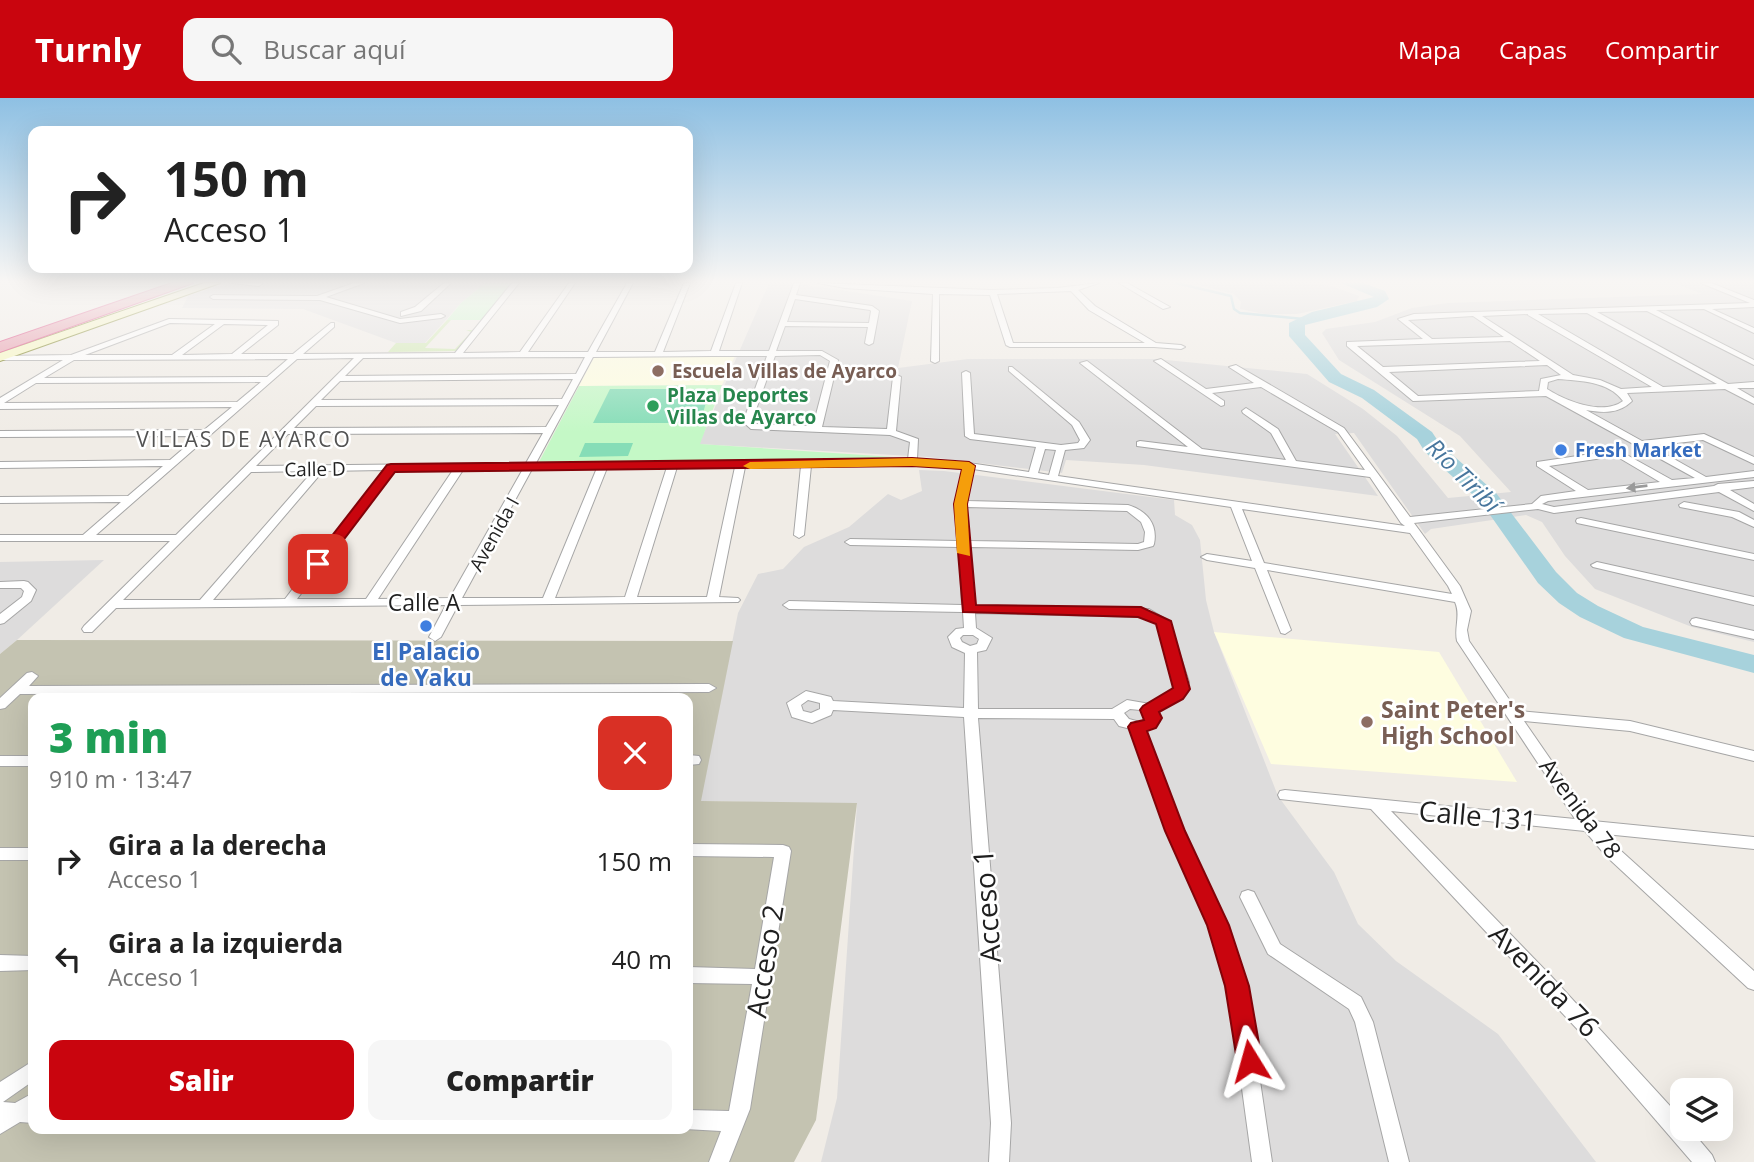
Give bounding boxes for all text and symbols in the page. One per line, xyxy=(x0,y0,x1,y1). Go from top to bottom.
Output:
search box xyxy=(183,18,673,81)
text: Turnly xyxy=(35,27,141,72)
icon: search xyxy=(207,30,245,68)
text: Buscar aquí xyxy=(263,31,406,67)
text: Mapa xyxy=(1398,33,1461,66)
text: Capas xyxy=(1499,33,1567,66)
text: Compartir xyxy=(1605,33,1719,66)
text: 150 m xyxy=(164,145,309,211)
icon: right xyxy=(49,154,140,245)
text: Acceso 1 xyxy=(164,208,294,251)
place label: Escuela Villas de Ayarco xyxy=(672,358,897,384)
marker: Escuela Villas de Ayarco xyxy=(650,363,666,379)
place label: Plaza Deportes Villas de Ayarco xyxy=(667,382,816,430)
marker: Plaza Deportes Villas de Ayarco xyxy=(645,398,661,414)
district label: VILLAS DE AYARCO xyxy=(136,425,352,453)
water label: Río Tiribí xyxy=(1419,430,1511,522)
place label: Fresh Market xyxy=(1575,437,1701,463)
marker: Fresh Market xyxy=(1553,442,1569,458)
street label: Calle D xyxy=(284,455,346,483)
one-way arrow xyxy=(1626,481,1648,492)
street label: Avenida I xyxy=(463,492,525,576)
pin xyxy=(288,534,348,594)
icon: arrive xyxy=(299,545,337,583)
street label: Calle A xyxy=(388,586,461,618)
marker: El Palacio de Yaku xyxy=(418,618,434,634)
place label: El Palacio de Yaku xyxy=(372,635,480,693)
place label: Saint Peter's High School xyxy=(1381,693,1525,751)
text: 3 min xyxy=(49,708,168,765)
marker: Saint Peter's High School xyxy=(1359,714,1375,730)
button: close xyxy=(598,716,672,790)
street label: Avenida 78 xyxy=(1533,751,1629,865)
text: 910 m · 13:47 xyxy=(49,763,192,795)
street label: Calle 131 xyxy=(1417,791,1539,839)
text: Gira a la derecha xyxy=(108,827,327,863)
icon: right xyxy=(49,842,87,880)
text: 150 m xyxy=(597,843,672,879)
street label: Acceso 1 xyxy=(963,848,1009,964)
text: Acceso 1 xyxy=(108,863,201,895)
street label: Acceso 2 xyxy=(736,902,792,1020)
street label: Avenida 76 xyxy=(1481,915,1609,1045)
text: Gira a la izquierda xyxy=(108,925,343,961)
icon: left xyxy=(49,940,87,978)
text: 40 m xyxy=(611,941,672,977)
text: Acceso 1 xyxy=(108,961,201,993)
position arrow xyxy=(1213,1024,1287,1098)
button: Salir xyxy=(49,1040,354,1120)
button: Compartir xyxy=(368,1040,672,1120)
map controls xyxy=(1670,1078,1733,1141)
button: layers xyxy=(1670,1078,1733,1141)

